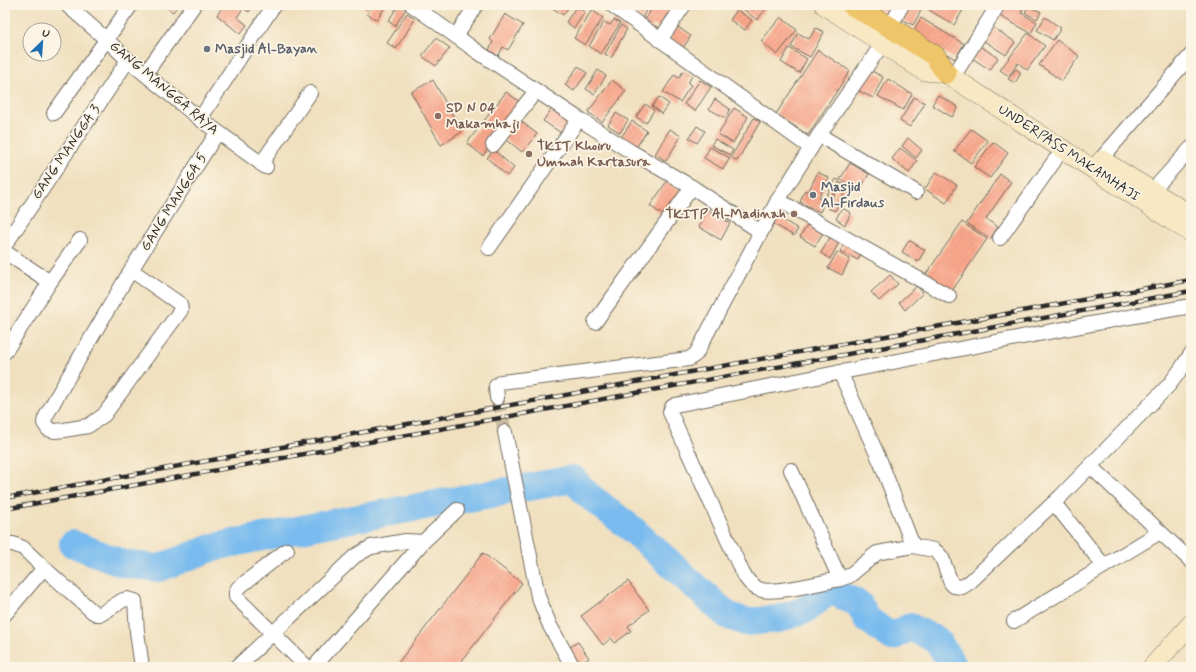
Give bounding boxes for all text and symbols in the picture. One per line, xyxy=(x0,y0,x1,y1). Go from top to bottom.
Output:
north arrow xyxy=(22,22,62,62)
text: U xyxy=(40,26,52,42)
street label: GANG MANGGA RAYA xyxy=(106,37,222,139)
place label: Masjid Al-Bayan xyxy=(215,40,319,59)
marker: Masjid Al-Bayan xyxy=(202,44,212,54)
place label: SD N 04 Makamhaji xyxy=(446,99,519,134)
street label: UNDERPASS MAKAMHAJI xyxy=(995,100,1143,206)
street label: GANG MANGGA 3 xyxy=(28,101,104,203)
marker: SD N 04 Makamhaji xyxy=(433,111,443,121)
place label: TKIT Khoiru Ummah Kartasura xyxy=(537,137,651,171)
marker: TKIT Khoiru Ummah Kartasura xyxy=(524,149,534,159)
street label: GANG MANGGA 5 xyxy=(137,150,211,254)
place label: Masjid Al-Firdaus xyxy=(821,178,885,212)
marker: Masjid Al-Firdaus xyxy=(808,190,818,200)
place label: TKITP Al-Madinah xyxy=(665,205,786,223)
marker: TKITP Al-Madinah xyxy=(789,209,799,219)

